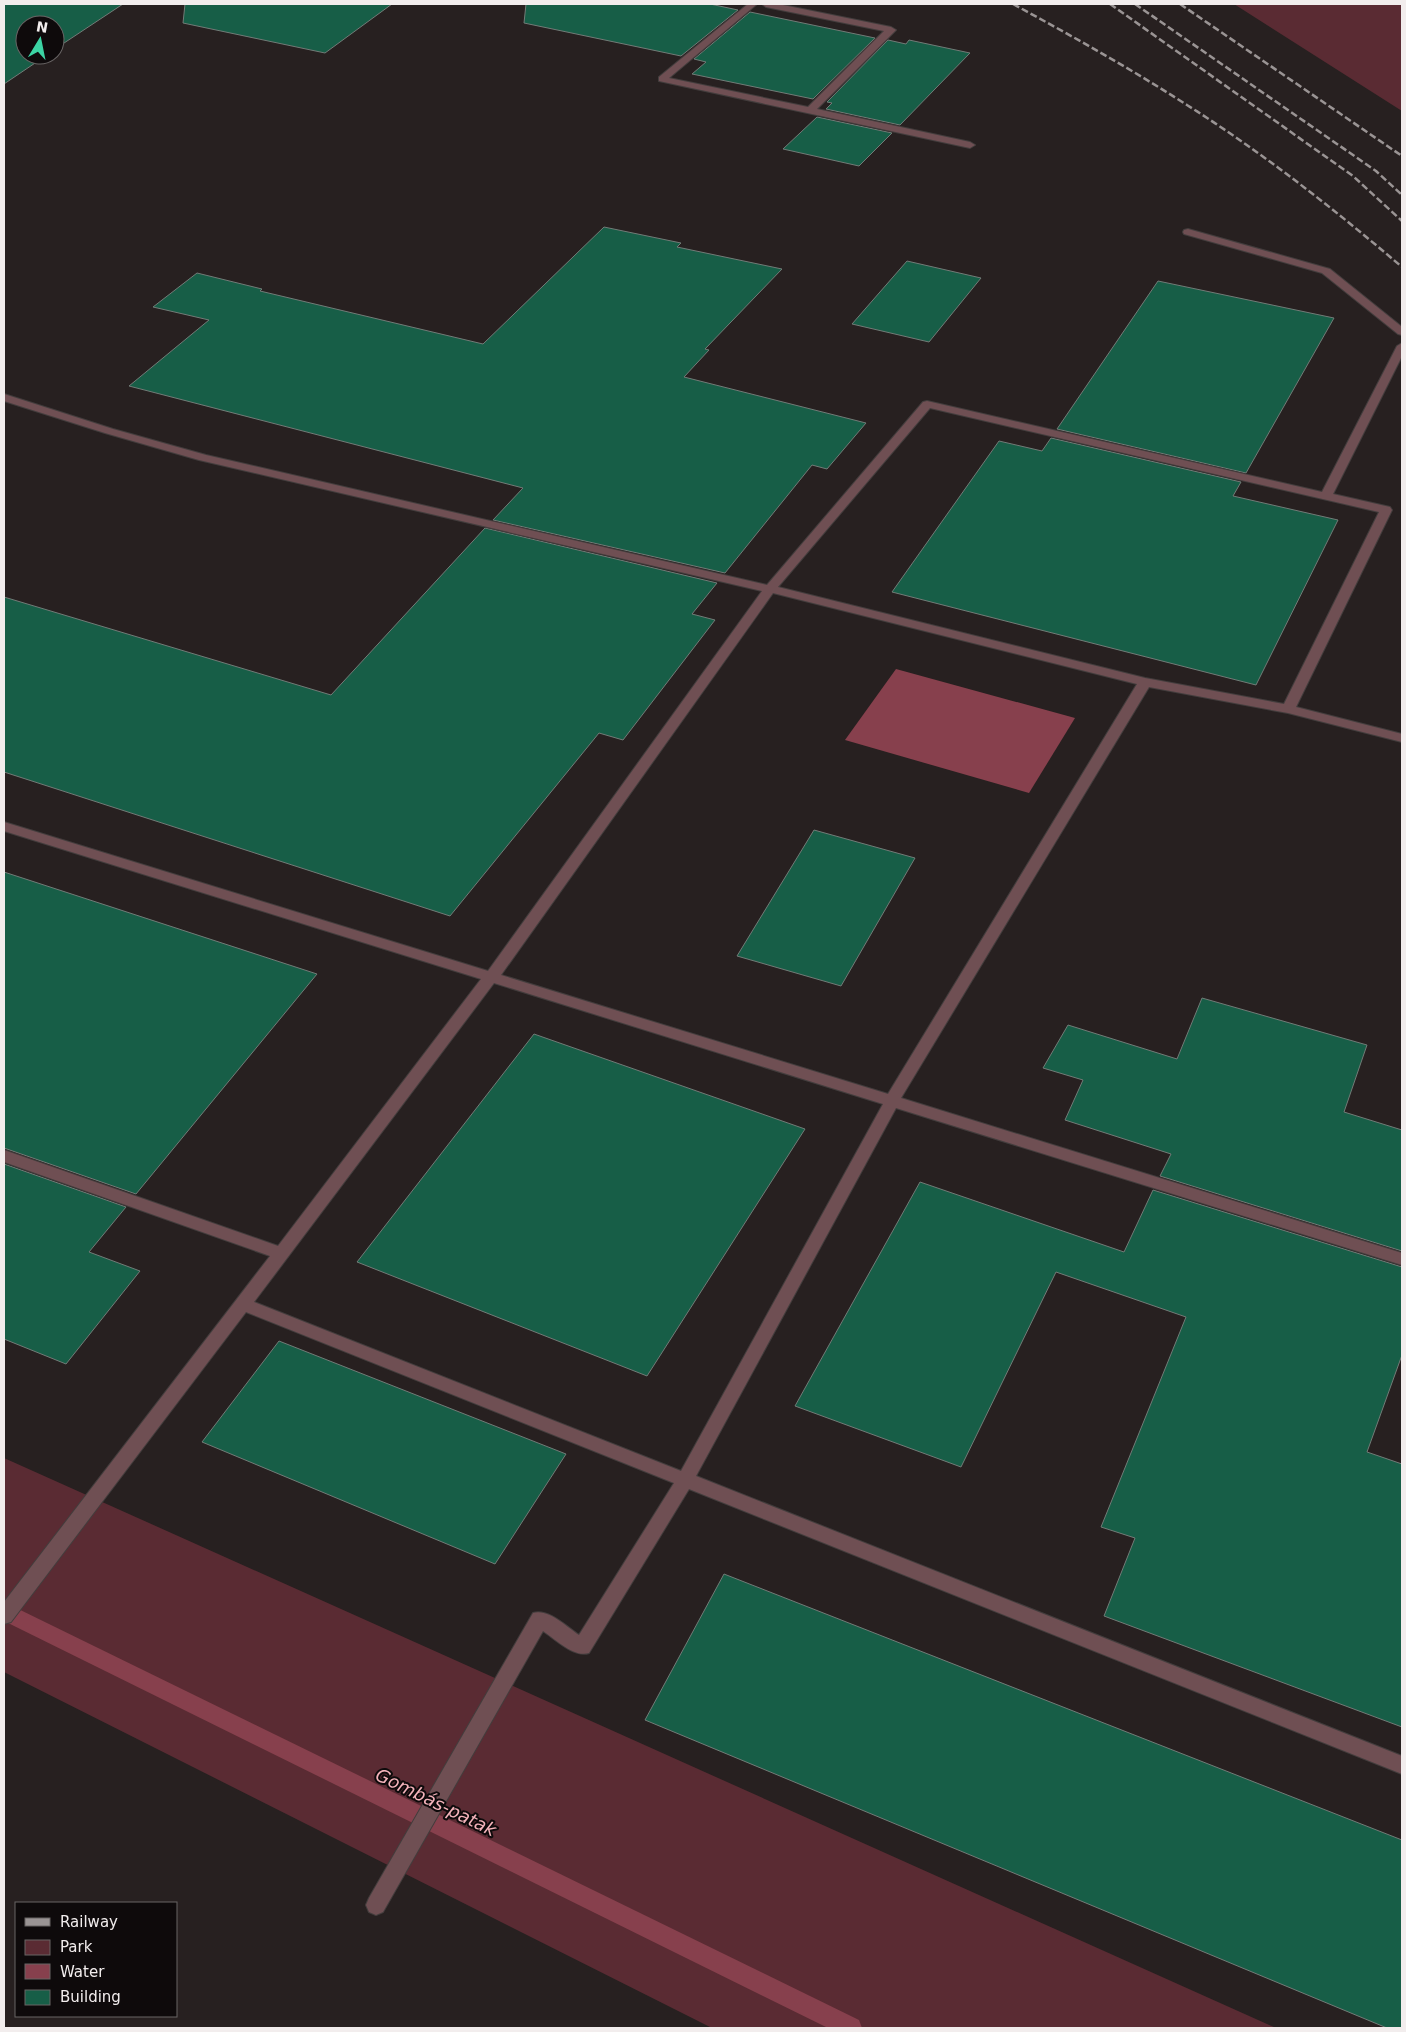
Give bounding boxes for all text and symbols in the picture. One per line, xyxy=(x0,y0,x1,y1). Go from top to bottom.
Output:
north arrow xyxy=(15,15,65,65)
text: N xyxy=(35,18,49,36)
water label: Gombás-patak xyxy=(372,1764,501,1841)
legend xyxy=(15,1902,178,2017)
text: Railway xyxy=(60,1913,118,1931)
text: Park xyxy=(60,1938,93,1956)
text: Water xyxy=(60,1963,105,1981)
text: Building xyxy=(60,1988,121,2006)

